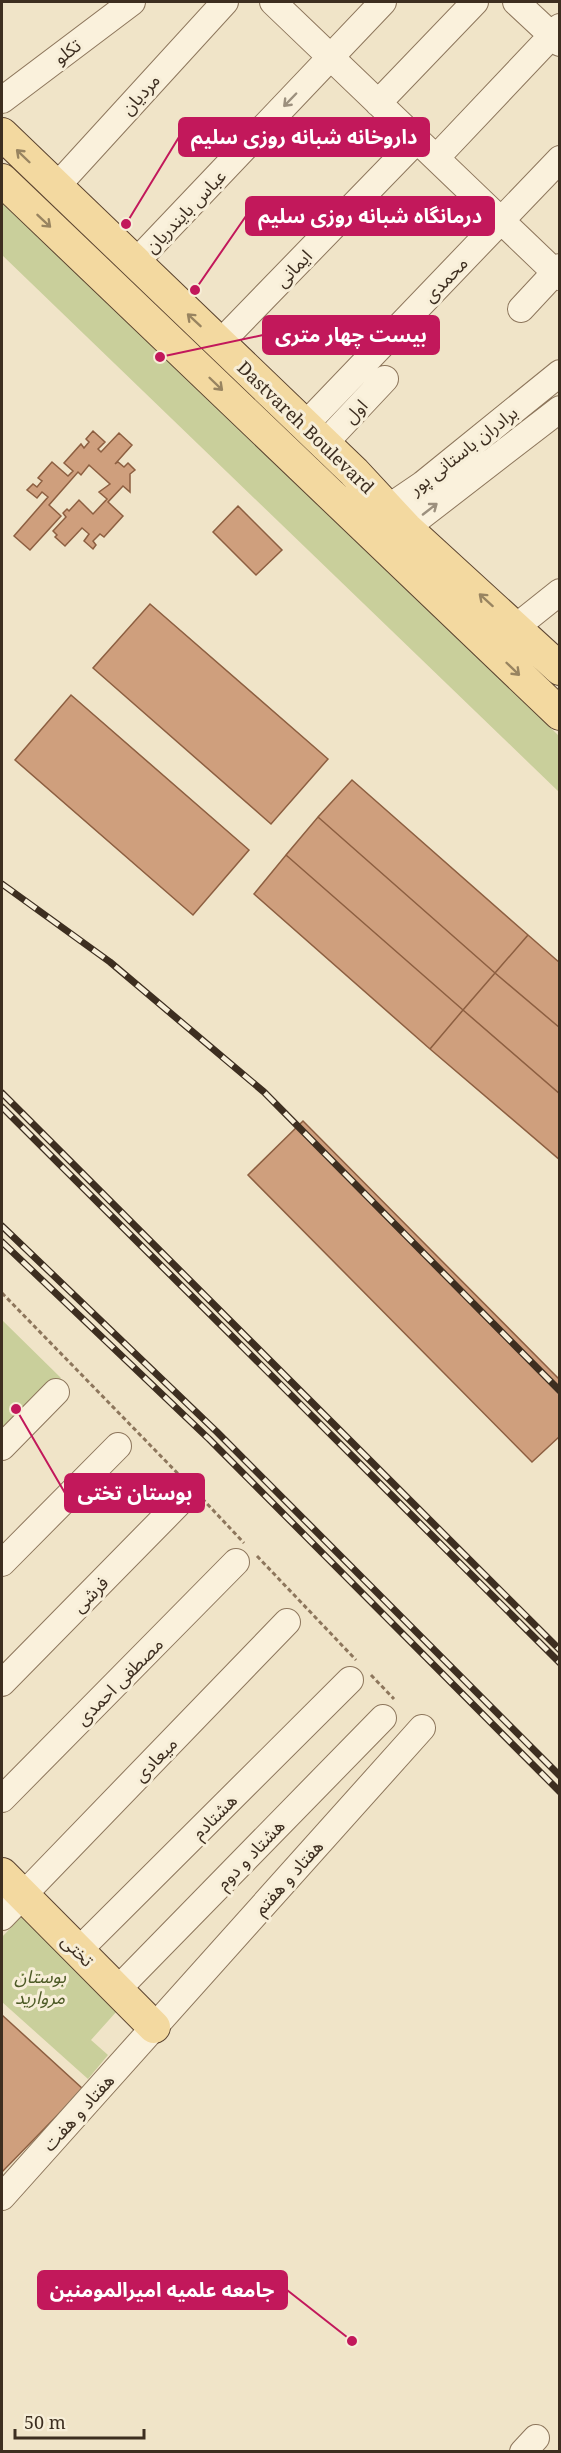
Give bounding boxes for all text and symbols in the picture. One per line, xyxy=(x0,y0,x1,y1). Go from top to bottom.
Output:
street label: تکلو xyxy=(48,33,86,69)
street label: مردیان xyxy=(115,68,165,120)
one-way arrow xyxy=(283,92,298,107)
callout: داروخانه شبانه روزی سلیم xyxy=(179,118,429,156)
text: داروخانه شبانه روزی سلیم xyxy=(191,123,417,152)
one-way arrow xyxy=(16,148,31,163)
street label: عباس بایندریان xyxy=(139,164,231,258)
callout: درمانگاه شبانه روزی سلیم xyxy=(246,197,494,235)
text: درمانگاه شبانه روزی سلیم xyxy=(258,202,482,231)
one-way arrow xyxy=(36,213,51,227)
street label: ایمانی xyxy=(269,244,317,292)
street label: محمدی xyxy=(417,251,473,307)
one-way arrow xyxy=(186,313,201,327)
callout: بیست چهار متری xyxy=(263,316,439,354)
text: بیست چهار متری xyxy=(275,321,427,349)
street label: Dastvareh Boulevard xyxy=(232,355,380,499)
one-way arrow xyxy=(208,377,223,391)
street label: اول xyxy=(338,394,372,428)
street label: برادران باستانی پور xyxy=(403,400,522,501)
one-way arrow xyxy=(421,503,437,516)
one-way arrow xyxy=(479,593,494,607)
one-way arrow xyxy=(506,662,521,676)
callout: بوستان تختی xyxy=(65,1474,204,1512)
text: بوستان تختی xyxy=(78,1479,192,1506)
street label: فرشی xyxy=(67,1571,113,1617)
street label: مصطفی احمدی xyxy=(70,1632,168,1730)
street label: میعادی xyxy=(128,1732,182,1786)
street label: هشتادم xyxy=(186,1788,244,1846)
street label: هشتاد و دوم xyxy=(210,1814,292,1896)
street label: هفتاد و هفتم xyxy=(248,1834,330,1921)
street label: تختی xyxy=(56,1928,100,1972)
park label: بوستان مروارید xyxy=(14,1964,66,2009)
street label: هفتاد و هفت xyxy=(37,2068,119,2156)
callout: جامعه علمیه امیرالمومنین xyxy=(38,2271,287,2309)
text: جامعه علمیه امیرالمومنین xyxy=(50,2276,275,2303)
scale bar xyxy=(15,2402,144,2440)
text: 50 m xyxy=(24,2410,66,2434)

